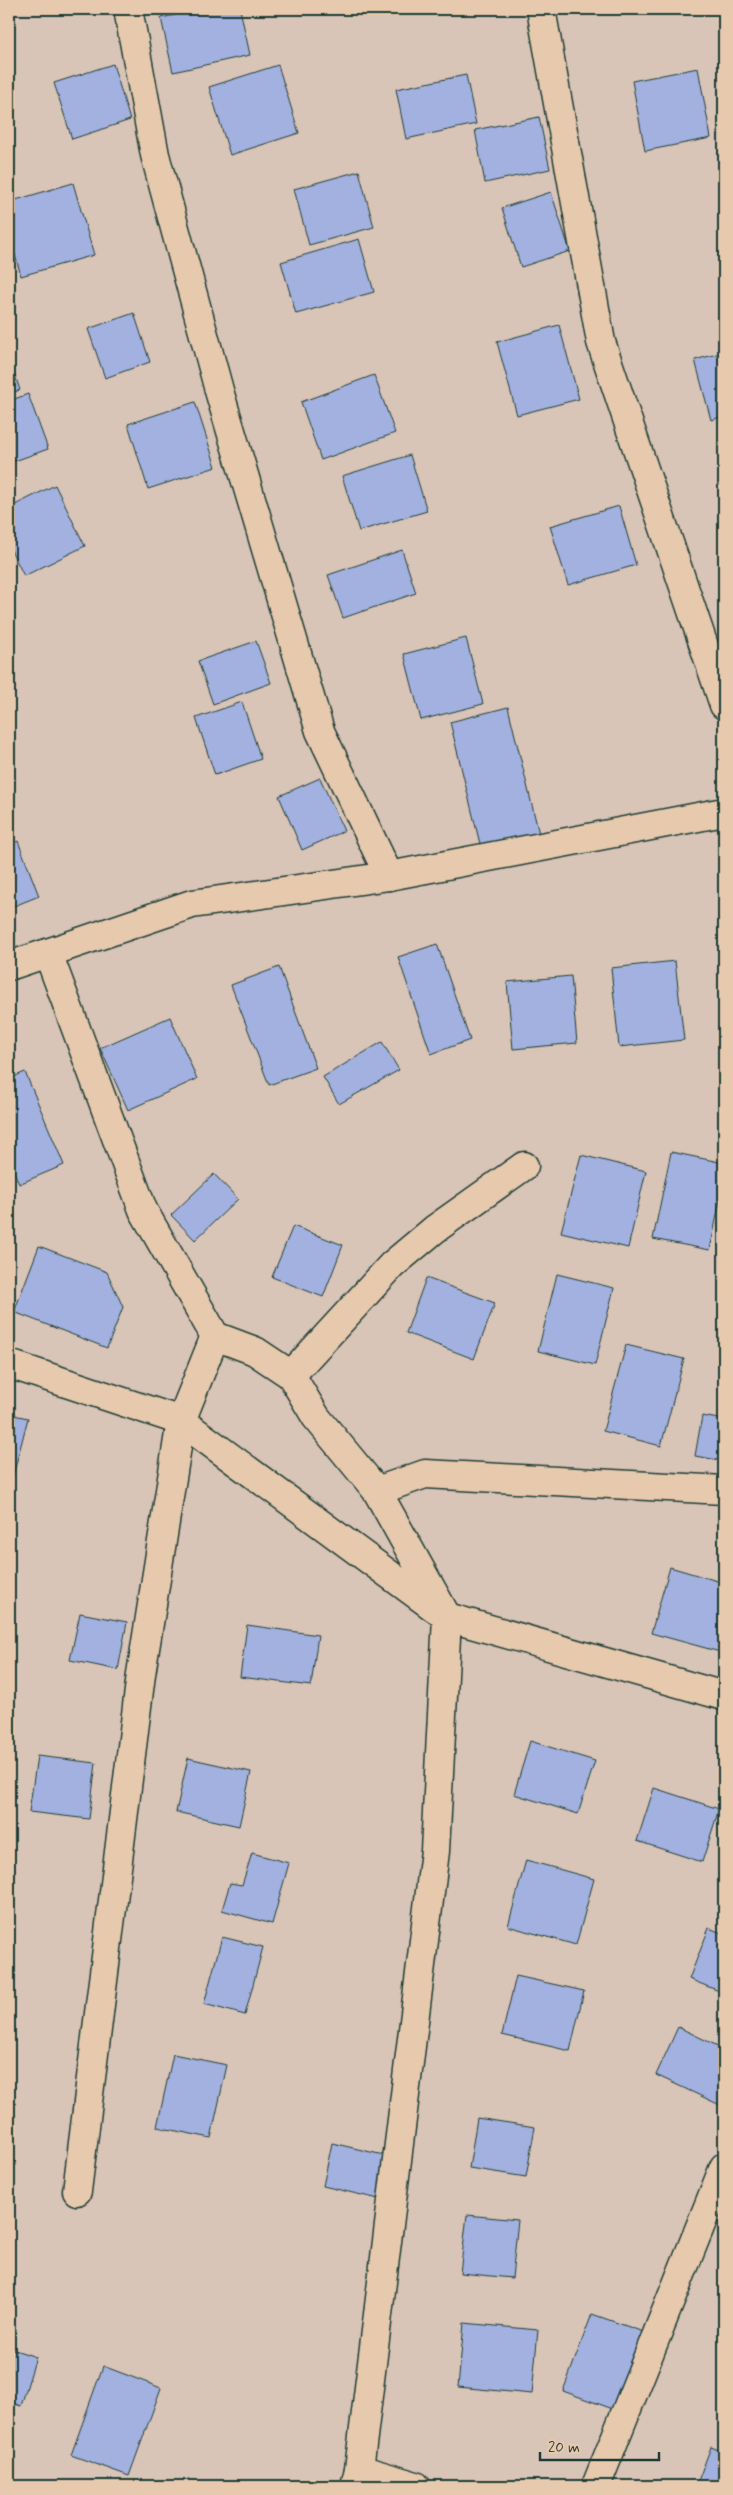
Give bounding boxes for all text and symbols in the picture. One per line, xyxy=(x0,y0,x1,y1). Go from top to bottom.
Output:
scale bar xyxy=(540,2430,659,2462)
text: 20 m xyxy=(548,2438,580,2458)

